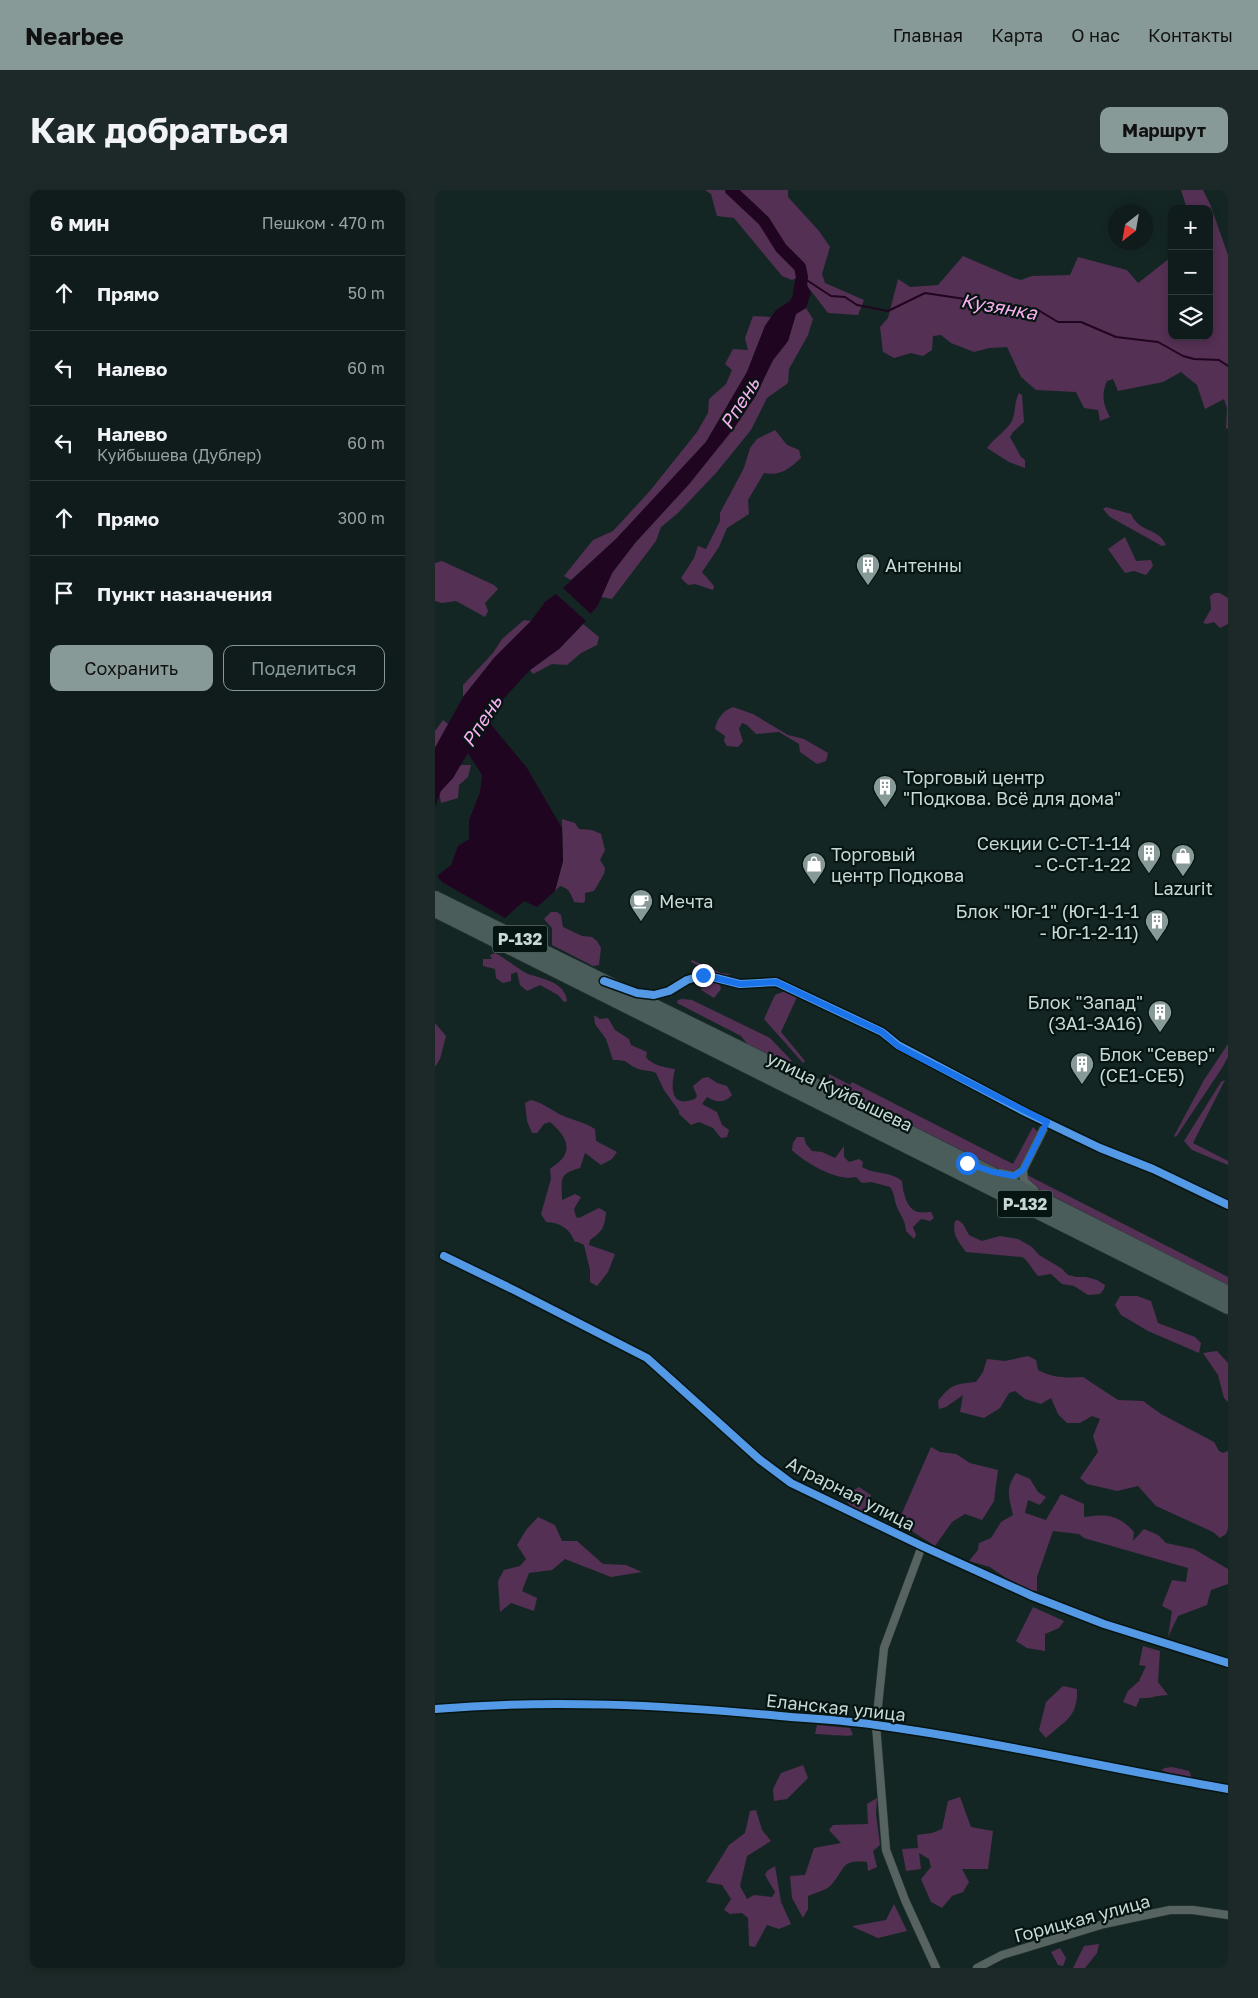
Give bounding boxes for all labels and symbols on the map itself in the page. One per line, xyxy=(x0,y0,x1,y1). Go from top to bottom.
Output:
north arrow xyxy=(1108,205,1153,250)
water label: Кузянка xyxy=(959,288,1040,324)
water label: Рпень xyxy=(714,372,764,433)
building icon: Антенны xyxy=(855,552,881,586)
place label: Антенны xyxy=(885,554,962,576)
water label: Рпень xyxy=(456,690,507,751)
place label: Торговый центр "Подкова. Всё для дома" xyxy=(903,766,1121,809)
building icon: Торговый центр "Подкова. Всё для дома" xyxy=(872,774,898,808)
place label: Секции С-СТ-1-14 - С-СТ-1-22 xyxy=(977,832,1131,875)
building icon: Секции С-СТ-1-14 - С-СТ-1-22 xyxy=(1136,840,1162,874)
place label: Торговый центр Подкова xyxy=(831,843,964,886)
shop icon: Lazurit xyxy=(1170,843,1196,877)
shop icon: Торговый центр Подкова xyxy=(801,851,827,885)
place label: Lazurit xyxy=(1153,877,1213,899)
cafe icon: Мечта xyxy=(628,888,654,922)
place label: Мечта xyxy=(659,890,714,912)
place label: Блок "Юг-1" (Юг-1-1-1 - Юг-1-2-11) xyxy=(955,900,1139,943)
building icon: Блок "Юг-1" (Юг-1-1-1 - Юг-1-2-11) xyxy=(1144,908,1170,942)
road number: Р-132 xyxy=(493,926,547,952)
route end xyxy=(692,964,715,987)
place label: Блок "Запад" (ЗА1-ЗА16) xyxy=(1027,991,1143,1034)
building icon: Блок "Запад" (ЗА1-ЗА16) xyxy=(1147,999,1173,1033)
place label: Блок "Север" (СЕ1-СЕ5) xyxy=(1099,1043,1215,1086)
street label: улица Куйбышева xyxy=(764,1046,916,1136)
building icon: Блок "Север" (СЕ1-СЕ5) xyxy=(1069,1051,1095,1085)
route start xyxy=(956,1152,979,1175)
road number: Р-132 xyxy=(997,1191,1053,1218)
street label: Аграрная улица xyxy=(783,1451,919,1535)
street label: Еланская улица xyxy=(765,1689,907,1725)
street label: Горицкая улица xyxy=(1012,1889,1152,1947)

